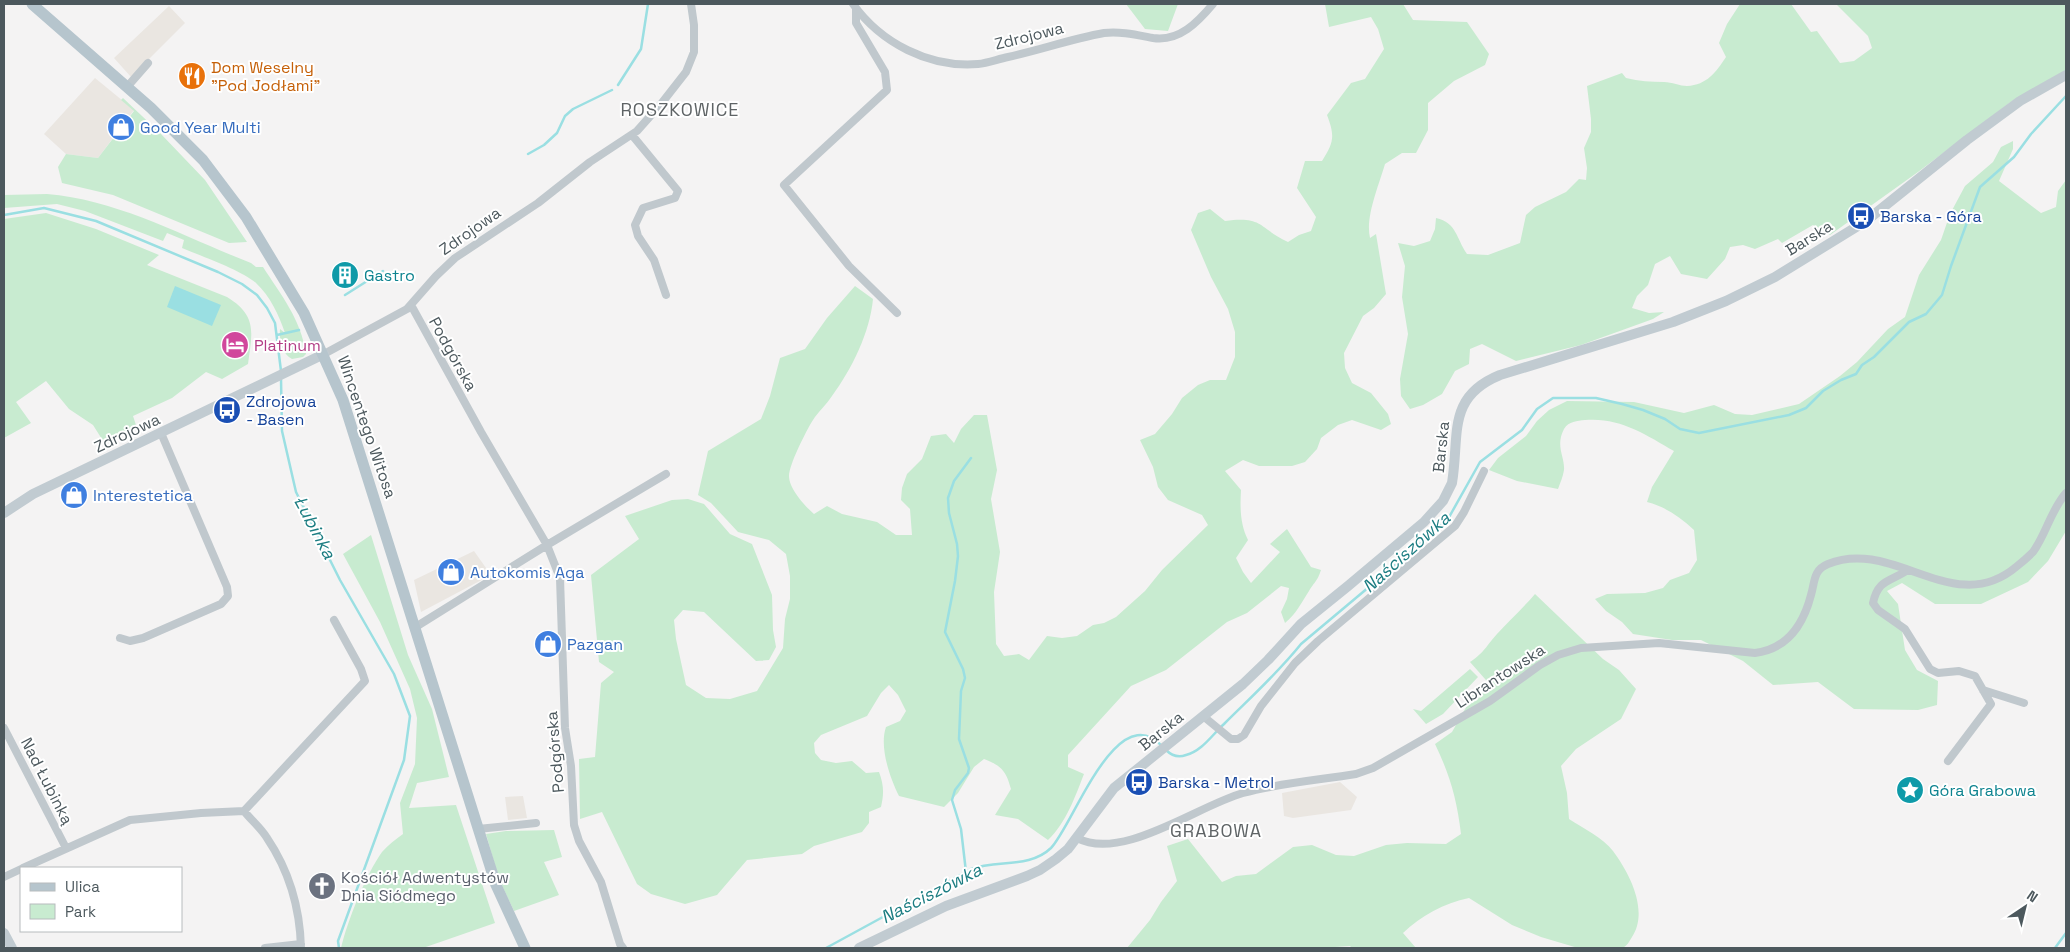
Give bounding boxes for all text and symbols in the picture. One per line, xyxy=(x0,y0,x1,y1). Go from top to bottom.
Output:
street label: Zdrojowa xyxy=(992,17,1066,55)
place label: Dom Weselny "Pod Jodłami" xyxy=(211,57,320,96)
restaurant icon: Dom Weselny "Pod Jodłami" xyxy=(177,61,207,91)
district label: ROSZKOWICE xyxy=(621,98,739,121)
shop icon: Good Year Multi xyxy=(106,112,136,142)
place label: Good Year Multi xyxy=(140,117,261,138)
bus stop icon: Barska - Góra xyxy=(1846,201,1876,231)
street label: Zdrojowa xyxy=(435,202,505,260)
place label: Barska - Góra xyxy=(1880,206,1982,227)
street label: Barska xyxy=(1782,215,1836,261)
building icon: Gastro xyxy=(330,260,360,290)
place label: Gastro xyxy=(364,265,415,286)
street label: Podgórska xyxy=(424,313,482,395)
hotel icon: Platinum xyxy=(220,330,250,360)
place label: Platinum xyxy=(254,335,321,356)
street label: Wincentego Witosa xyxy=(333,353,401,501)
place label: Zdrojowa - Basen xyxy=(246,391,317,430)
bus stop icon: Zdrojowa - Basen xyxy=(212,395,242,425)
street label: Zdrojowa xyxy=(91,409,163,457)
street label: Barska xyxy=(1428,420,1454,474)
shop icon: Interestetica xyxy=(59,480,89,510)
place label: Interestetica xyxy=(93,485,193,506)
water label: Łubinka xyxy=(289,491,342,563)
water label: Naściszówka xyxy=(1357,506,1455,598)
shop icon: Autokomis Aga xyxy=(436,557,466,587)
place label: Autokomis Aga xyxy=(470,562,584,583)
shop icon: Pazgan xyxy=(533,629,563,659)
place label: Pazgan xyxy=(567,634,623,655)
street label: Librantowska xyxy=(1451,639,1549,713)
street label: Barska xyxy=(1134,707,1188,755)
street label: Podgórska xyxy=(541,710,569,794)
street label: Nad Łubinką xyxy=(16,734,78,828)
bus stop icon: Barska - Metrol xyxy=(1124,767,1154,797)
place label: Barska - Metrol xyxy=(1158,772,1274,793)
place icon: Góra Grabowa xyxy=(1895,775,1925,805)
place label: Góra Grabowa xyxy=(1929,780,2036,801)
district label: GRABOWA xyxy=(1170,819,1262,842)
water label: Naściszówka xyxy=(877,857,986,928)
legend xyxy=(20,867,182,932)
place label: Kościół Adwentystów Dnia Siódmego xyxy=(341,867,509,906)
church icon: Kościół Adwentystów Dnia Siódmego xyxy=(307,871,337,901)
text: Ulica xyxy=(65,877,100,896)
north arrow xyxy=(2000,882,2050,932)
text: N xyxy=(2023,886,2041,906)
text: Park xyxy=(65,902,96,921)

